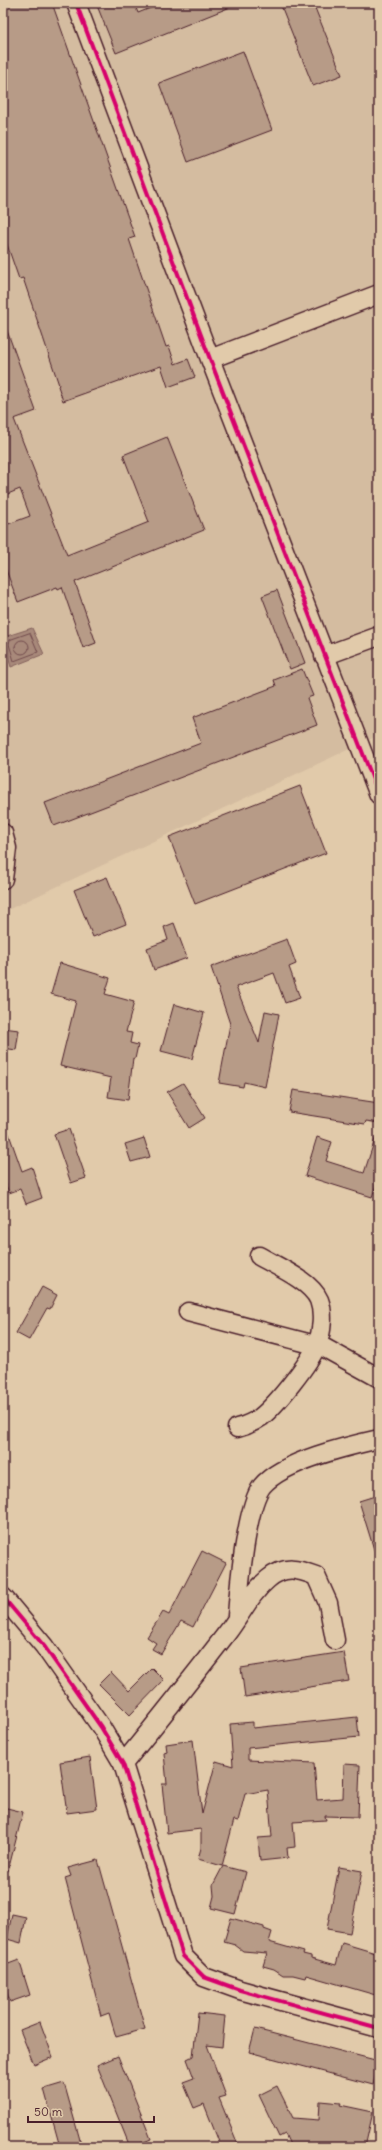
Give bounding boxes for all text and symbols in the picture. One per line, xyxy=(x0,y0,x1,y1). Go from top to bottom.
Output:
scale bar xyxy=(28,2098,154,2124)
text: 50 m xyxy=(34,2104,63,2119)

